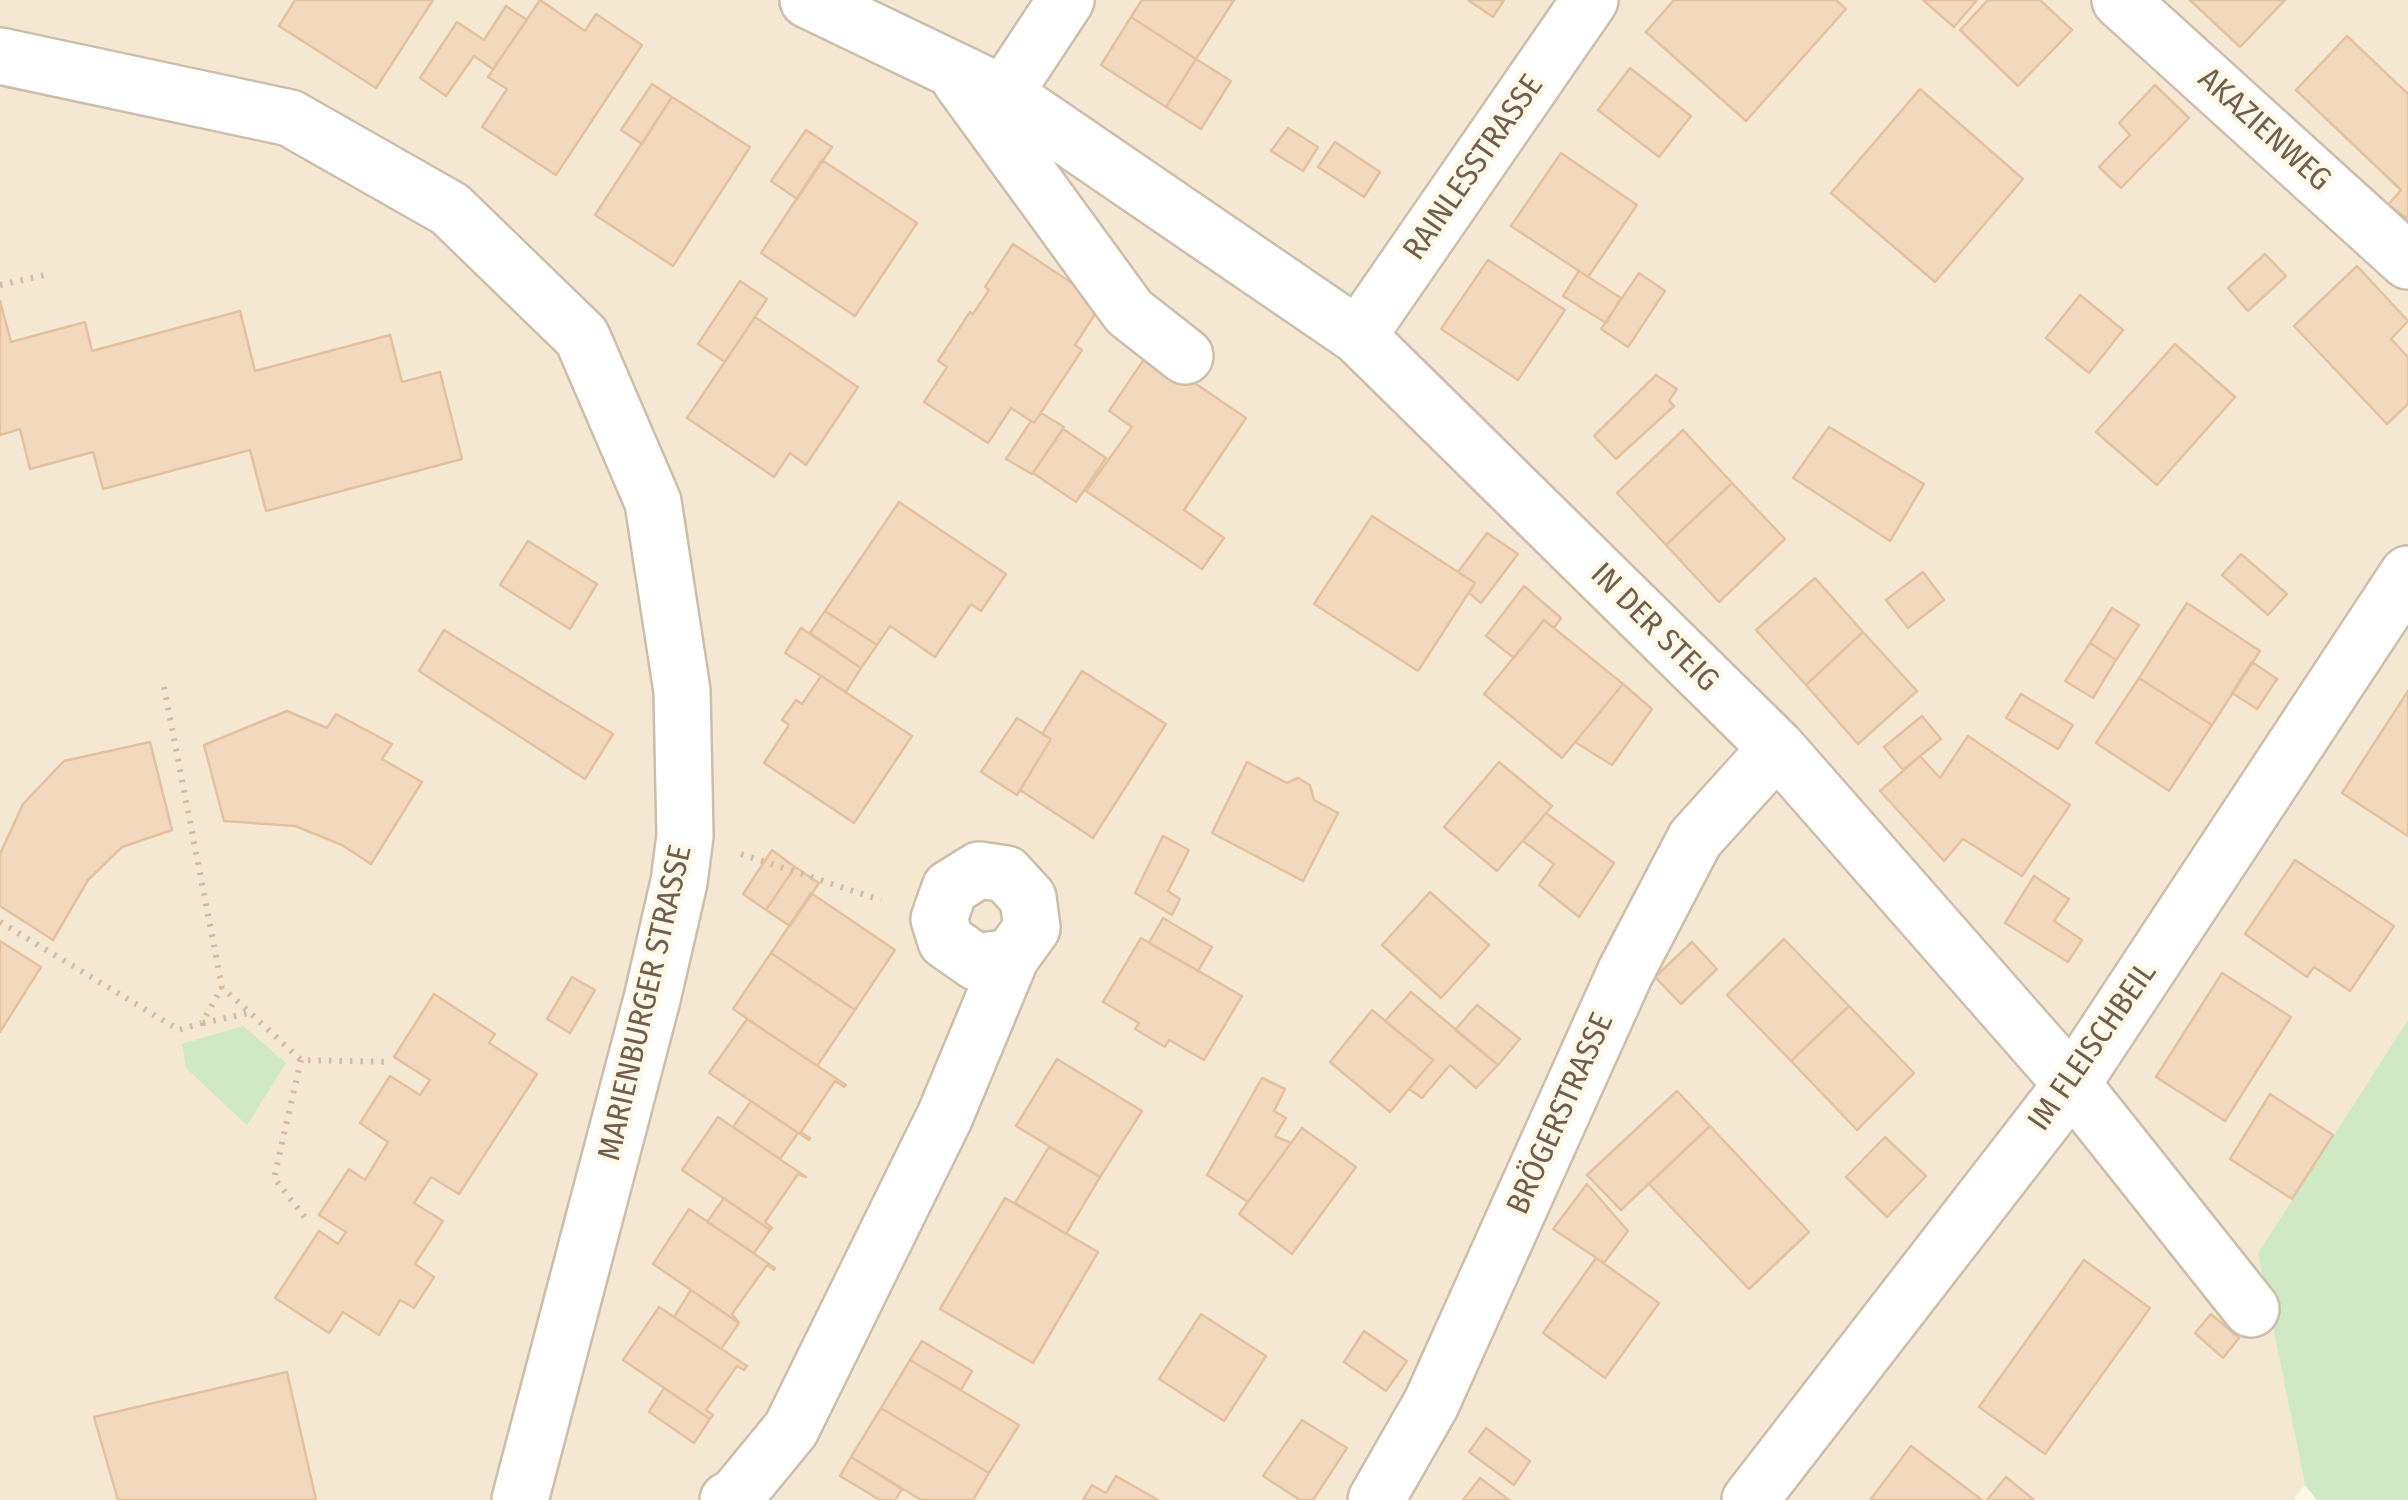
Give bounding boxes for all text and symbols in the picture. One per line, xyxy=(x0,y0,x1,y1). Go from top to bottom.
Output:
street label: AKAZIENWEG xyxy=(2190,60,2338,200)
street label: RAINLESSTRASSE xyxy=(1396,68,1552,268)
street label: IN DER STEIG xyxy=(1582,556,1726,700)
street label: MARIENBURGER STRASSE xyxy=(591,842,701,1164)
street label: IM FLEISCHBEIL xyxy=(2021,955,2165,1139)
street label: BRÖGERSTRASSE xyxy=(1500,1008,1622,1220)

